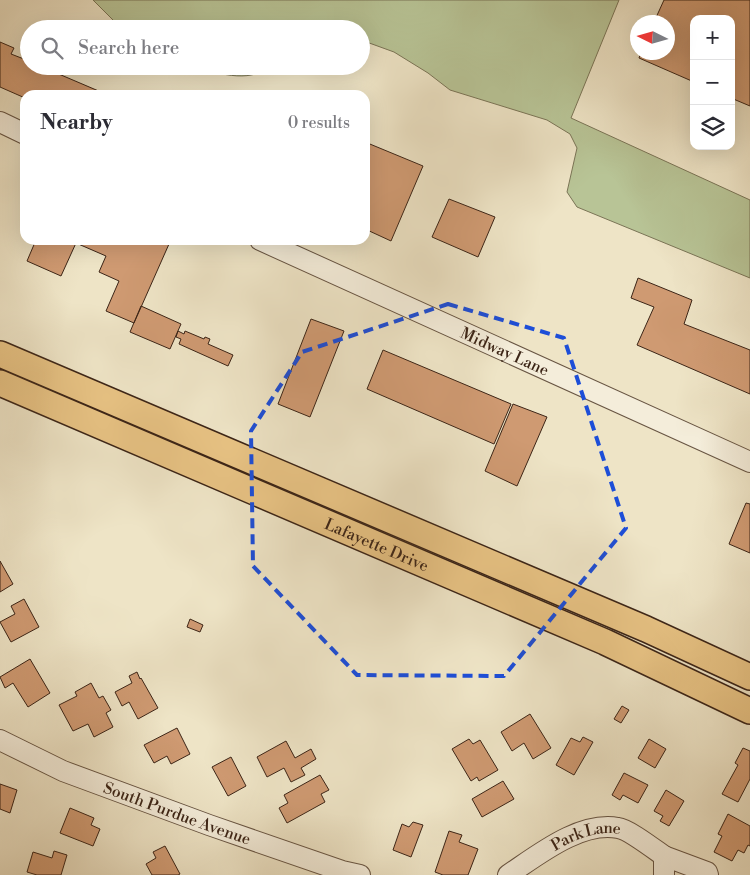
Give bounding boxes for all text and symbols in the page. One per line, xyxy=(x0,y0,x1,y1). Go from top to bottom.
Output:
north arrow xyxy=(630,15,675,60)
map controls xyxy=(690,15,735,150)
button: + xyxy=(690,15,735,60)
search box xyxy=(20,20,370,75)
icon: search xyxy=(38,34,66,62)
text: Search here xyxy=(78,36,179,60)
button: − xyxy=(690,60,735,105)
button: layers xyxy=(690,105,735,150)
text: Nearby xyxy=(40,110,113,136)
text: 0 results xyxy=(288,113,350,133)
street label: Midway Lane xyxy=(457,323,552,381)
street label: Lafayette Drive xyxy=(321,514,432,576)
street label: South Purdue Avenue xyxy=(101,778,253,850)
street label: Park Lane xyxy=(547,818,622,856)

